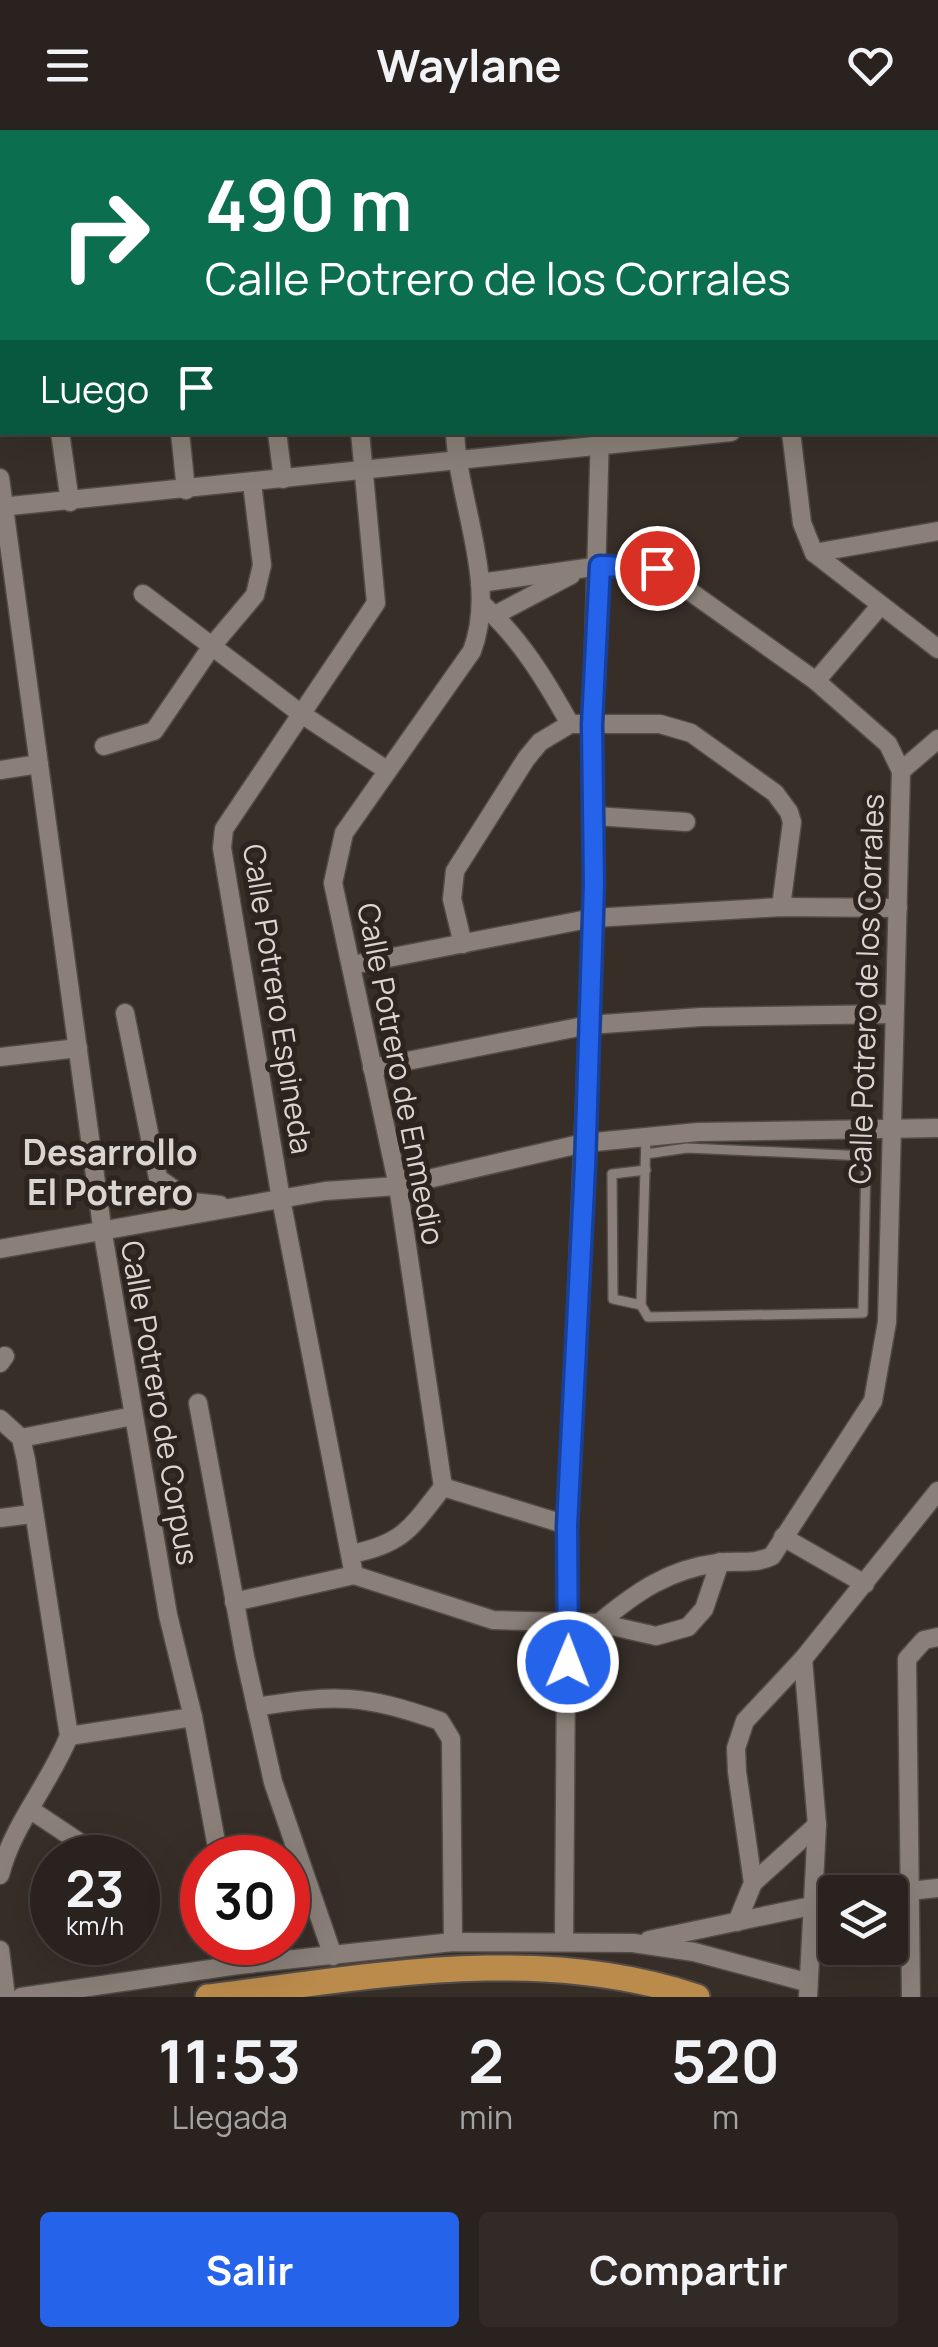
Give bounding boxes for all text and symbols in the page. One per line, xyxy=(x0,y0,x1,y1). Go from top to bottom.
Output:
text: Waylane xyxy=(376,34,562,96)
icon: menu xyxy=(40,38,95,93)
icon: heart xyxy=(843,38,898,93)
text: 490 m xyxy=(205,156,412,252)
icon: right xyxy=(40,170,170,300)
text: Calle Potrero de los Corrales xyxy=(205,247,791,309)
icon: arrive xyxy=(169,360,224,415)
text: Luego xyxy=(40,362,149,414)
pin xyxy=(615,526,700,611)
icon: arrive xyxy=(630,541,685,596)
street label: Calle Potrero de los Corrales xyxy=(838,793,893,1185)
street label: Calle Potrero Espineda xyxy=(234,841,323,1157)
street label: Calle Potrero de Enmedio xyxy=(348,899,455,1248)
district label: Desarrollo El Potrero xyxy=(22,1128,198,1216)
street label: Calle Potrero de Corpus xyxy=(112,1237,209,1568)
position arrow xyxy=(516,1610,620,1714)
speed limit sign: 30 xyxy=(180,1835,310,1965)
text: 23 xyxy=(66,1854,124,1922)
map controls xyxy=(818,1875,908,1965)
button: layers xyxy=(818,1875,908,1965)
text: km/h xyxy=(66,1908,124,1943)
text: 11:53 xyxy=(158,2019,301,2101)
text: 2 xyxy=(468,2019,504,2101)
text: 520 xyxy=(671,2019,780,2101)
text: Llegada xyxy=(172,2095,288,2139)
text: min xyxy=(459,2095,513,2139)
text: m xyxy=(712,2095,739,2139)
button: Salir xyxy=(40,2212,459,2327)
button: Compartir xyxy=(479,2212,898,2327)

